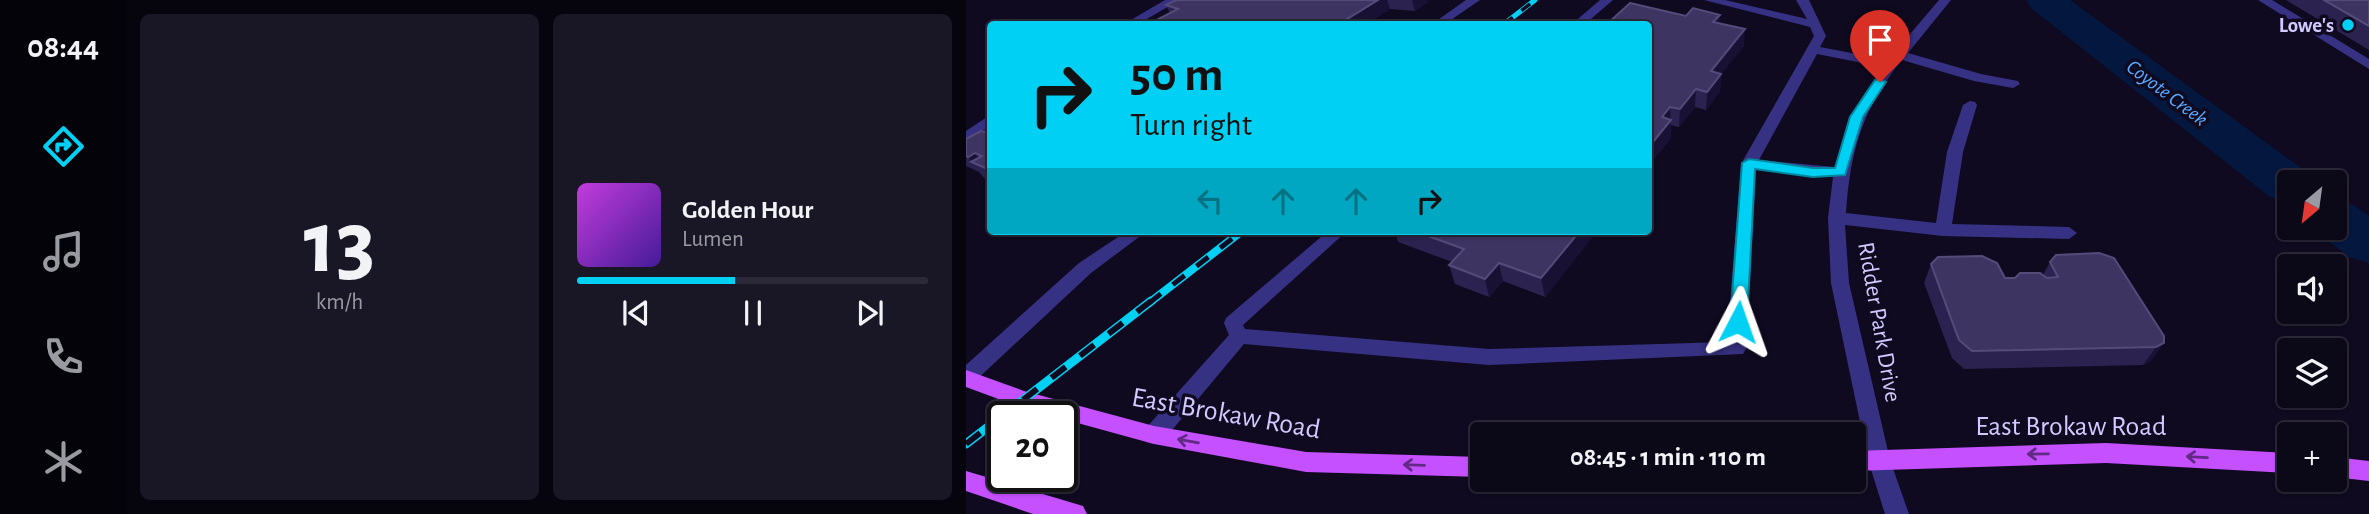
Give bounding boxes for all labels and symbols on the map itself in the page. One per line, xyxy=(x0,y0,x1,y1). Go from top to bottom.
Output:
pin xyxy=(1850,10,1910,82)
place label: Lowe's xyxy=(2279,15,2334,36)
marker: Lowe's xyxy=(2340,17,2356,33)
water label: Coyote Creek xyxy=(2123,56,2212,130)
north arrow xyxy=(2277,170,2347,240)
street label: Ridder Park Drive xyxy=(1853,240,1905,404)
position arrow xyxy=(1701,285,1775,359)
street label: East Brokaw Road xyxy=(1129,384,1323,444)
speed limit sign: 20 xyxy=(987,401,1078,492)
street label: East Brokaw Road xyxy=(1975,413,2167,441)
one-way arrow xyxy=(1177,434,1200,447)
one-way arrow xyxy=(2027,448,2050,461)
one-way arrow xyxy=(2185,451,2208,464)
one-way arrow xyxy=(1403,459,1426,472)

